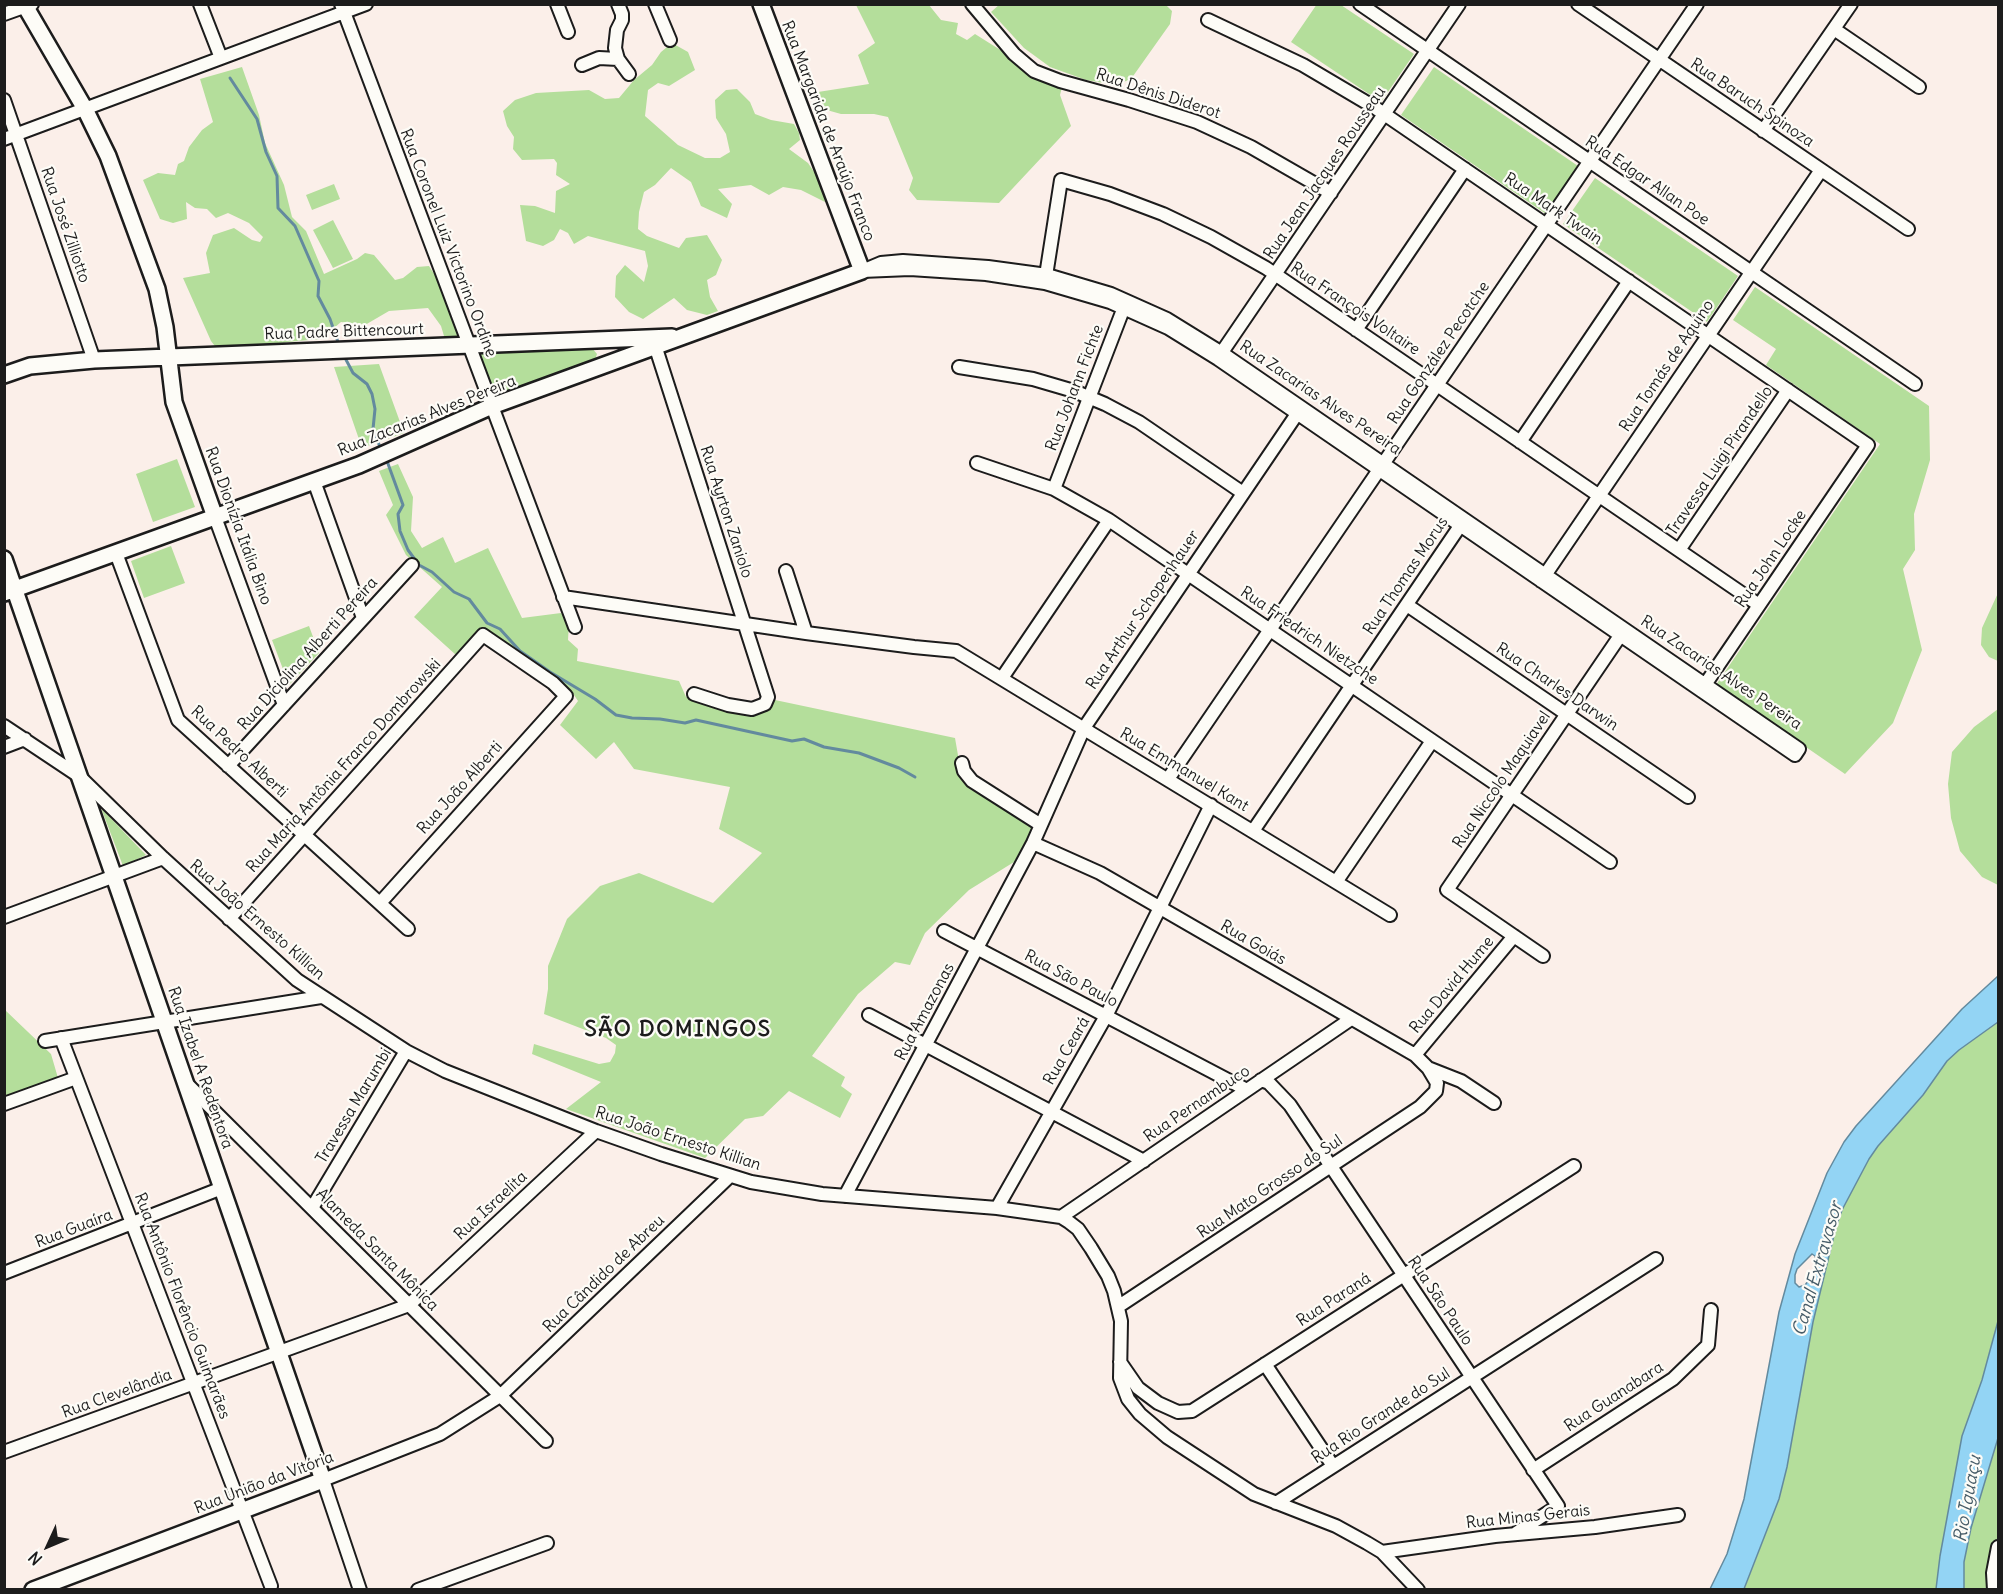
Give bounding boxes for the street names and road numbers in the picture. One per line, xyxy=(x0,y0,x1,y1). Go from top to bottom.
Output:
street label: Rua Margarida de Araújo Franco xyxy=(777,18,879,244)
street label: Rua Baruch Spinoza xyxy=(1686,54,1818,152)
street label: Rua Dênis Diderot xyxy=(1093,65,1223,123)
street label: Rua Jean Jacques Rousseau xyxy=(1260,83,1390,263)
street label: Rua Coronel Luiz Victorino Ordine xyxy=(395,126,501,360)
street label: Rua Edgar Allan Poe xyxy=(1581,132,1713,230)
street label: Rua José Zilliotto xyxy=(36,165,94,285)
street label: Rua Mark Twain xyxy=(1500,169,1606,249)
street label: Rua François Voltaire xyxy=(1287,259,1423,359)
street label: Rua González Pecotche xyxy=(1384,278,1494,428)
street label: Rua Tomás de Aquino xyxy=(1616,296,1718,436)
street label: Rua Padre Bittencourt xyxy=(264,320,424,344)
street label: Rua Johann Fichte xyxy=(1042,322,1108,454)
street label: Rua Zacarias Alves Pereira xyxy=(1236,337,1404,459)
street label: Rua Zacarias Alves Pereira xyxy=(335,371,519,461)
street label: Travessa Luigi Pirandello xyxy=(1663,382,1777,540)
street label: Rua Ayrton Zaniolo xyxy=(696,443,756,581)
street label: Rua Dionízia Itália Bino xyxy=(200,444,276,608)
street label: Rua John Locke xyxy=(1731,506,1811,612)
street label: Rua Thomas Morus xyxy=(1359,513,1453,639)
street label: Rua Arthur Schopenhauer xyxy=(1082,527,1204,693)
street label: Rua Diciolina Alberti Pereira xyxy=(234,574,382,734)
street label: Rua Friedrich Nietzche xyxy=(1236,583,1382,689)
street label: Rua Zacarias Alves Pereira xyxy=(1637,612,1805,734)
street label: Rua Charles Darwin xyxy=(1492,639,1622,735)
street label: Rua Maria Antônia Franco Dombrowski xyxy=(243,655,445,877)
street label: Rua Pedro Alberti xyxy=(187,702,291,802)
street label: Rua Niccolo Maquiavel xyxy=(1449,708,1555,852)
street label: Rua Emmanuel Kant xyxy=(1116,724,1252,816)
street label: Rua João Alberti xyxy=(413,738,507,838)
street label: Rua João Ernesto Killian xyxy=(185,856,329,984)
street label: Rua Goiás xyxy=(1217,916,1289,970)
street label: Rua David Hume xyxy=(1406,933,1498,1037)
street label: Rua São Paulo xyxy=(1021,946,1121,1012)
street label: Rua Amazonas xyxy=(891,960,959,1064)
street label: Rua Izabel A Redentora xyxy=(163,984,237,1152)
street label: Rua Ceará xyxy=(1040,1013,1094,1089)
street label: Travessa Marumbi xyxy=(312,1045,396,1167)
street label: Rua Pernambuco xyxy=(1140,1061,1254,1147)
street label: Rua João Ernesto Killian xyxy=(593,1103,763,1175)
street label: Rua Mato Grosso do Sul xyxy=(1194,1131,1346,1243)
street label: Rua Israelita xyxy=(451,1168,531,1244)
street label: Alameda Santa Mônica xyxy=(312,1185,442,1315)
street label: Rua Antônio Florêncio Guimarães xyxy=(130,1190,234,1422)
street label: Rua Guaíra xyxy=(33,1205,115,1253)
street label: Rua Cândido de Abreu xyxy=(539,1211,669,1337)
street label: Rua São Paulo xyxy=(1403,1253,1477,1349)
street label: Rua Paraná xyxy=(1293,1269,1375,1331)
street label: Rua Guanabara xyxy=(1561,1358,1667,1436)
street label: Rua Rio Grande do Sul xyxy=(1308,1364,1454,1468)
street label: Rua Clevelândia xyxy=(59,1365,175,1423)
street label: Rua União da Vitória xyxy=(192,1448,336,1518)
street label: Rua Minas Gerais xyxy=(1465,1501,1591,1533)

